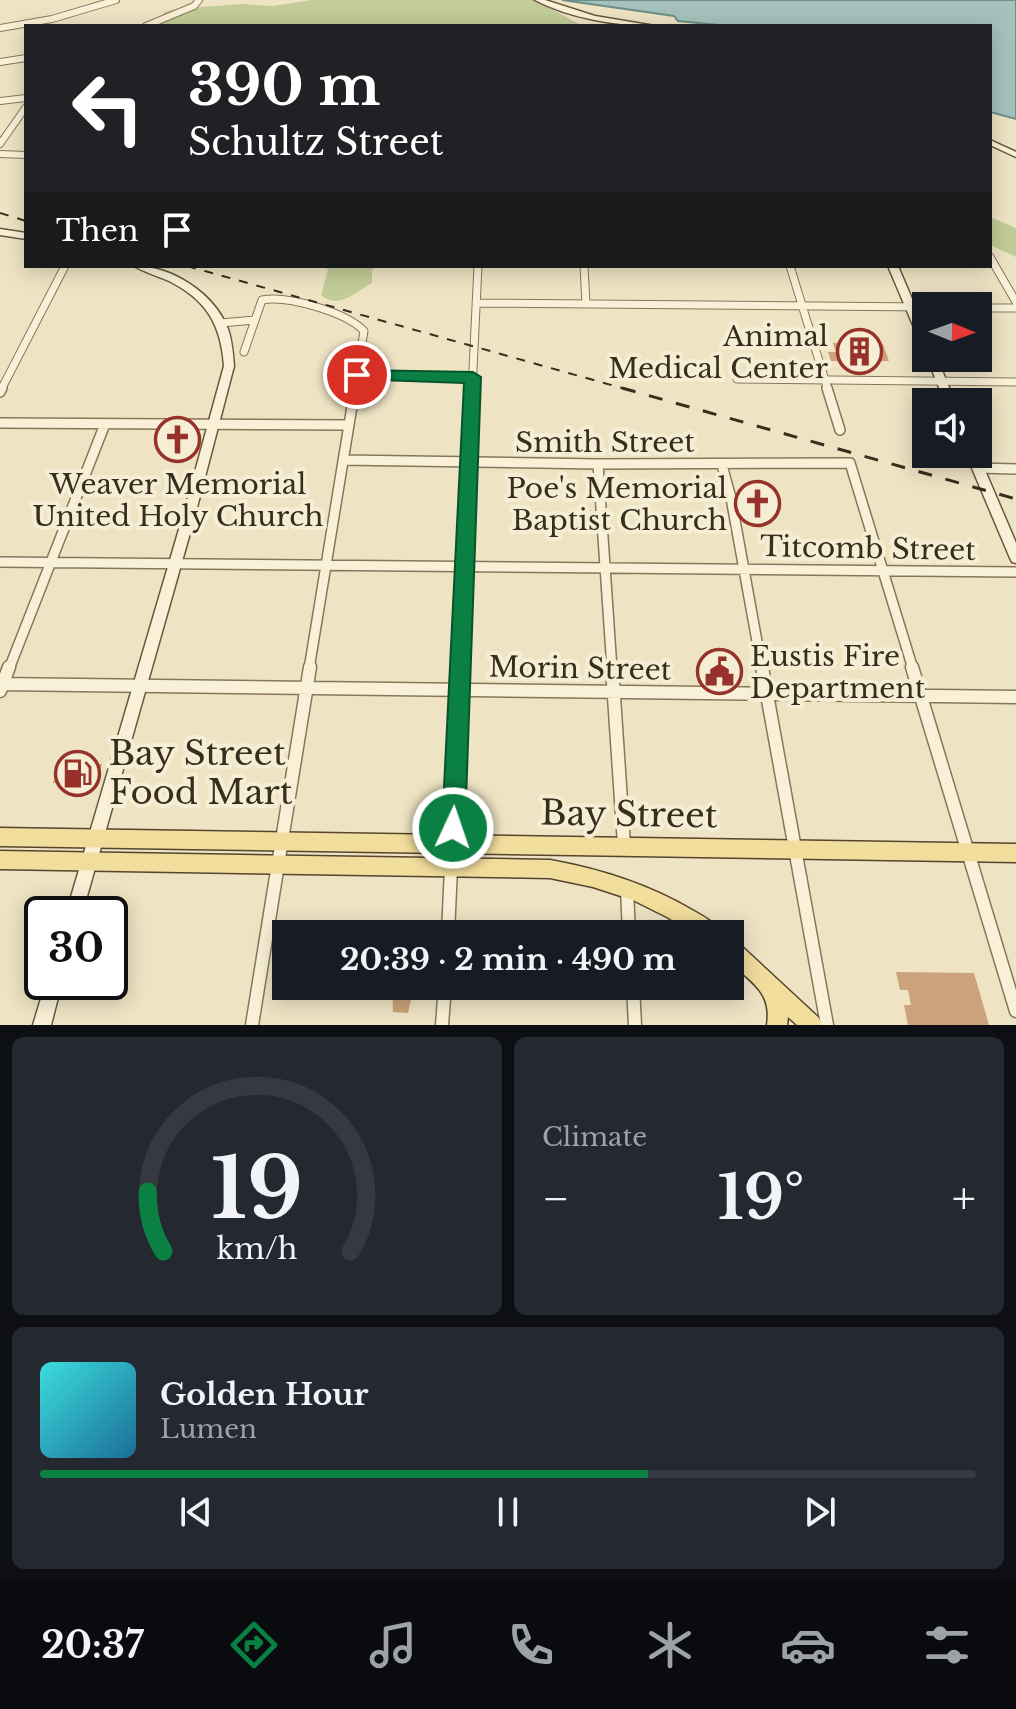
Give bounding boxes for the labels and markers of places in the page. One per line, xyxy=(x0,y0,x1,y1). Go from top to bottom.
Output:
place label: Animal Medical Center xyxy=(608,319,829,386)
building icon: Animal Medical Center xyxy=(835,328,883,376)
pin xyxy=(323,341,391,409)
church icon: Weaver Memorial United Holy Church xyxy=(154,416,202,464)
place label: Weaver Memorial United Holy Church xyxy=(33,467,323,534)
place label: Poe's Memorial Baptist Church xyxy=(506,471,727,538)
church icon: Poe's Memorial Baptist Church xyxy=(734,480,782,528)
place label: Eustis Fire Department xyxy=(750,639,926,706)
public building icon: Eustis Fire Department xyxy=(695,648,743,696)
place label: Bay Street Food Mart xyxy=(109,732,293,813)
fuel station icon: Bay Street Food Mart xyxy=(54,749,102,797)

